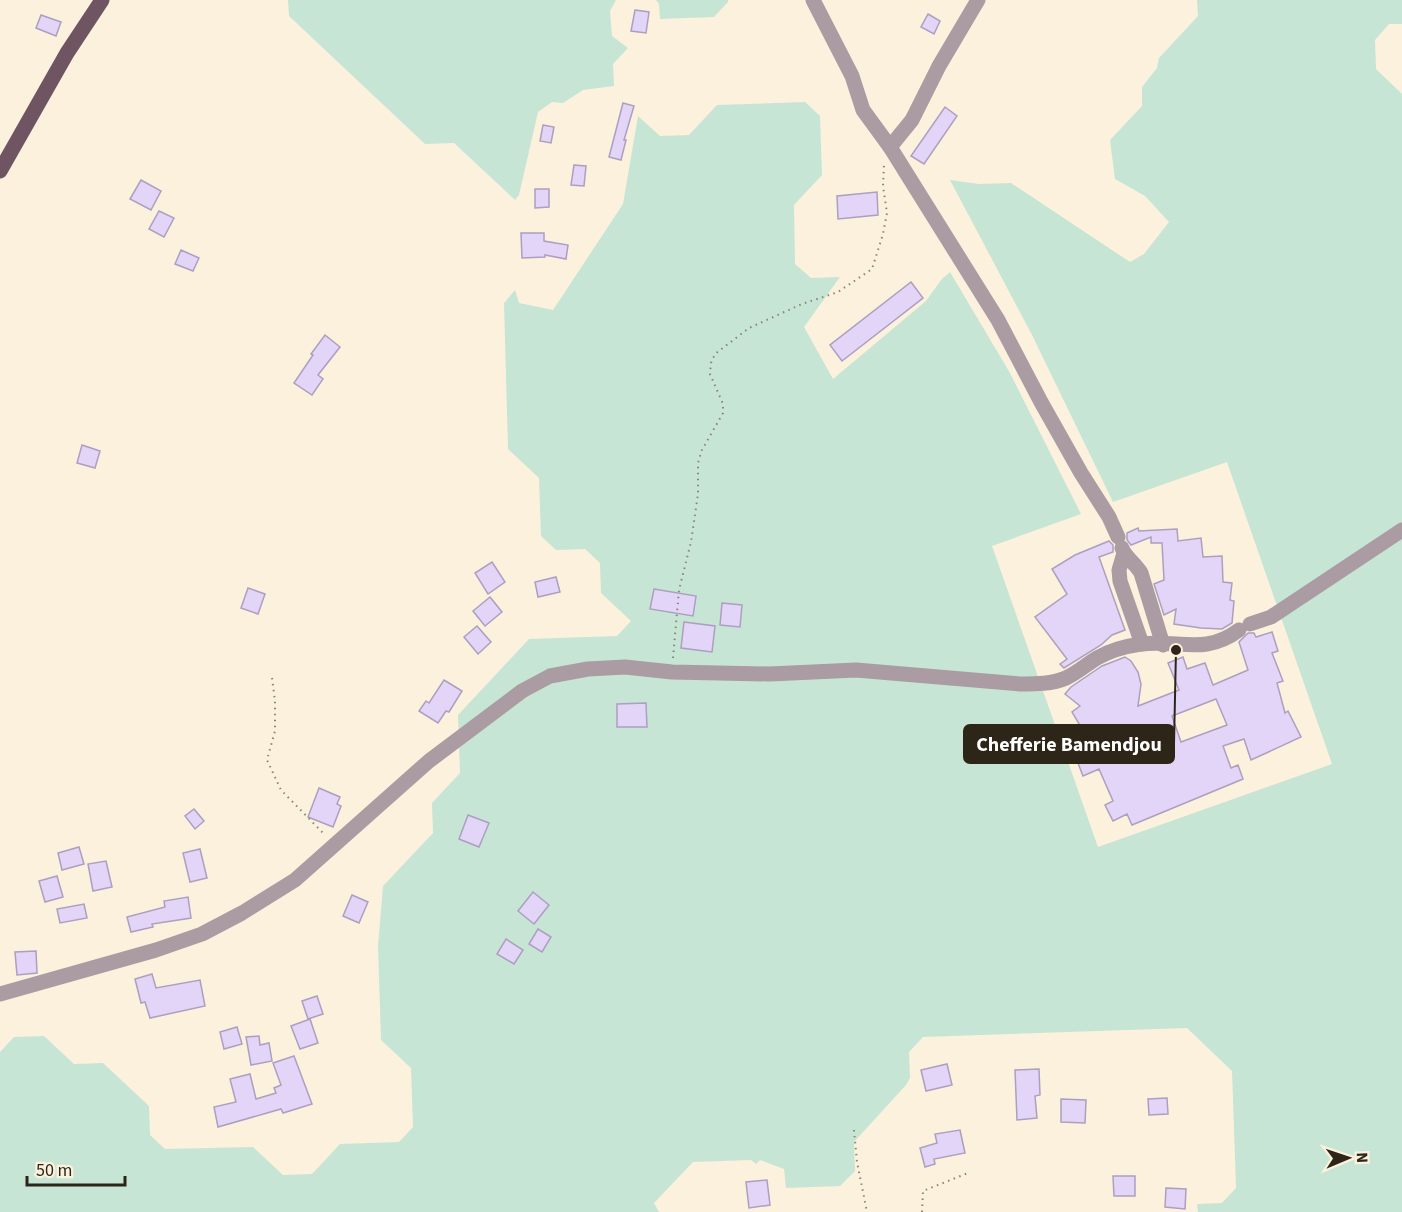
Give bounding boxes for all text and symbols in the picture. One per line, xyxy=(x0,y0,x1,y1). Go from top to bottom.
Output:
callout: Chefferie Bamendjou xyxy=(964,725,1174,763)
text: Chefferie Bamendjou xyxy=(976,731,1162,759)
north arrow xyxy=(1318,1128,1378,1188)
scale bar xyxy=(27,1149,124,1187)
text: N xyxy=(1351,1152,1373,1163)
text: 50 m xyxy=(36,1158,72,1183)

